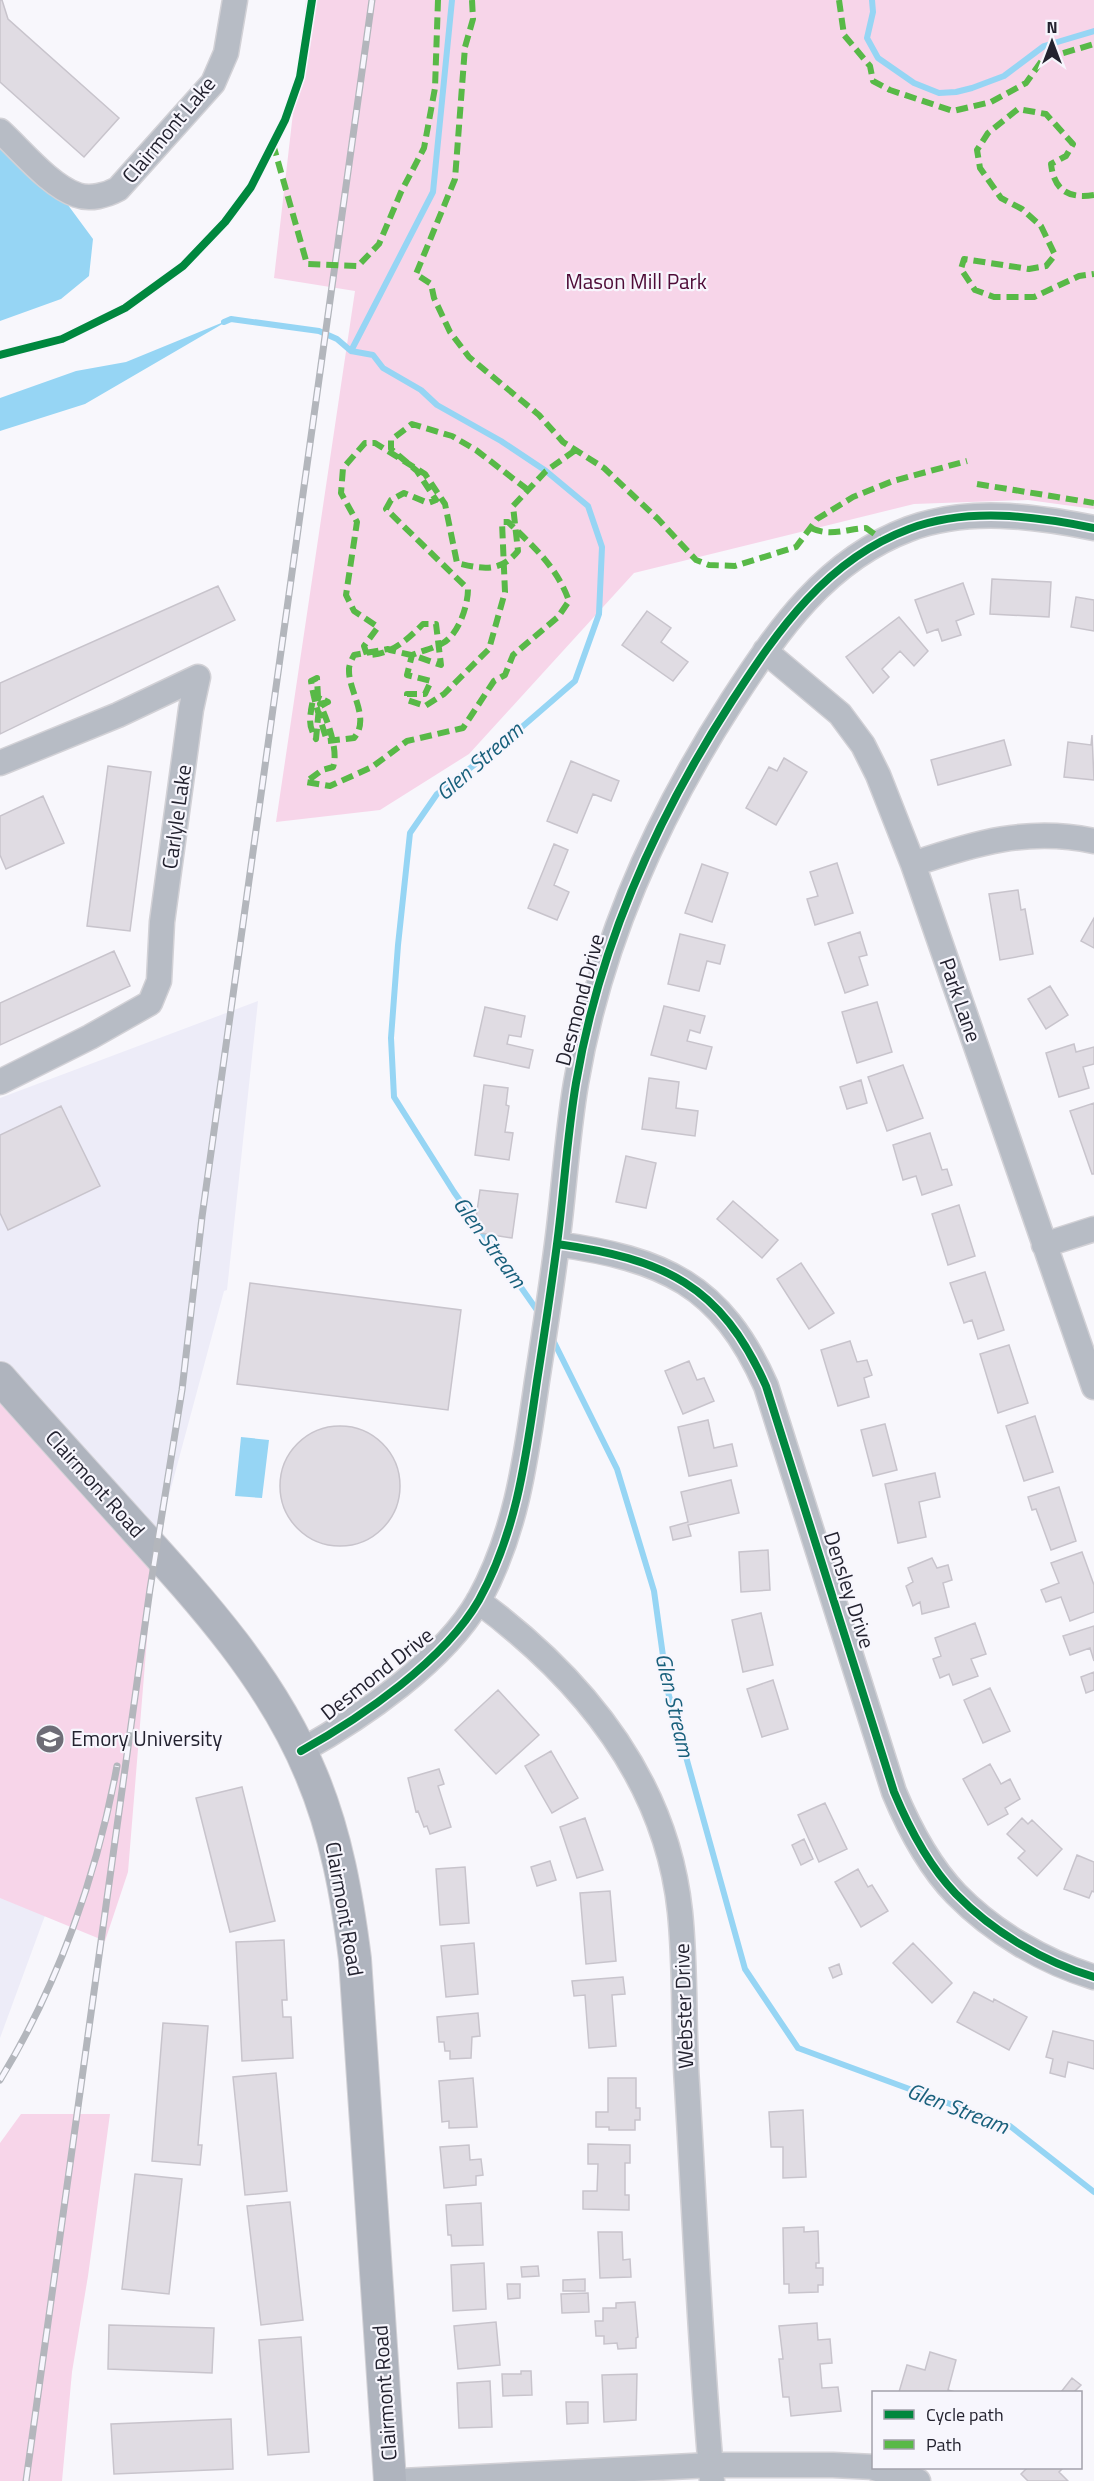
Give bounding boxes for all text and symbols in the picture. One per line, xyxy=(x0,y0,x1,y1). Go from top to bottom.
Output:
north arrow xyxy=(1022,12,1082,72)
text: N xyxy=(1046,15,1058,39)
street label: Clairmont Lake xyxy=(114,69,223,190)
park label: Mason Mill Park xyxy=(565,265,707,297)
water label: Glen Stream xyxy=(428,713,531,809)
street label: Carlyle Lake xyxy=(153,763,199,871)
street label: Desmond Drive xyxy=(546,930,612,1069)
street label: Park Lane xyxy=(932,953,990,1046)
water label: Glen Stream xyxy=(445,1189,535,1296)
street label: Clairmont Road xyxy=(38,1422,153,1545)
street label: Densley Drive xyxy=(816,1527,884,1652)
street label: Desmond Drive xyxy=(313,1619,440,1728)
water label: Glen Stream xyxy=(647,1650,704,1761)
place label: Emory University xyxy=(71,1722,222,1754)
school or university icon: Emory University xyxy=(34,1723,66,1755)
street label: Clairmont Road xyxy=(317,1839,373,1979)
street label: Webster Drive xyxy=(665,1943,701,2069)
water label: Glen Stream xyxy=(902,2073,1014,2143)
street label: Clairmont Road xyxy=(363,2324,405,2462)
legend xyxy=(872,2391,1082,2469)
text: Cycle path xyxy=(926,2401,1004,2428)
text: Path xyxy=(926,2431,962,2458)

